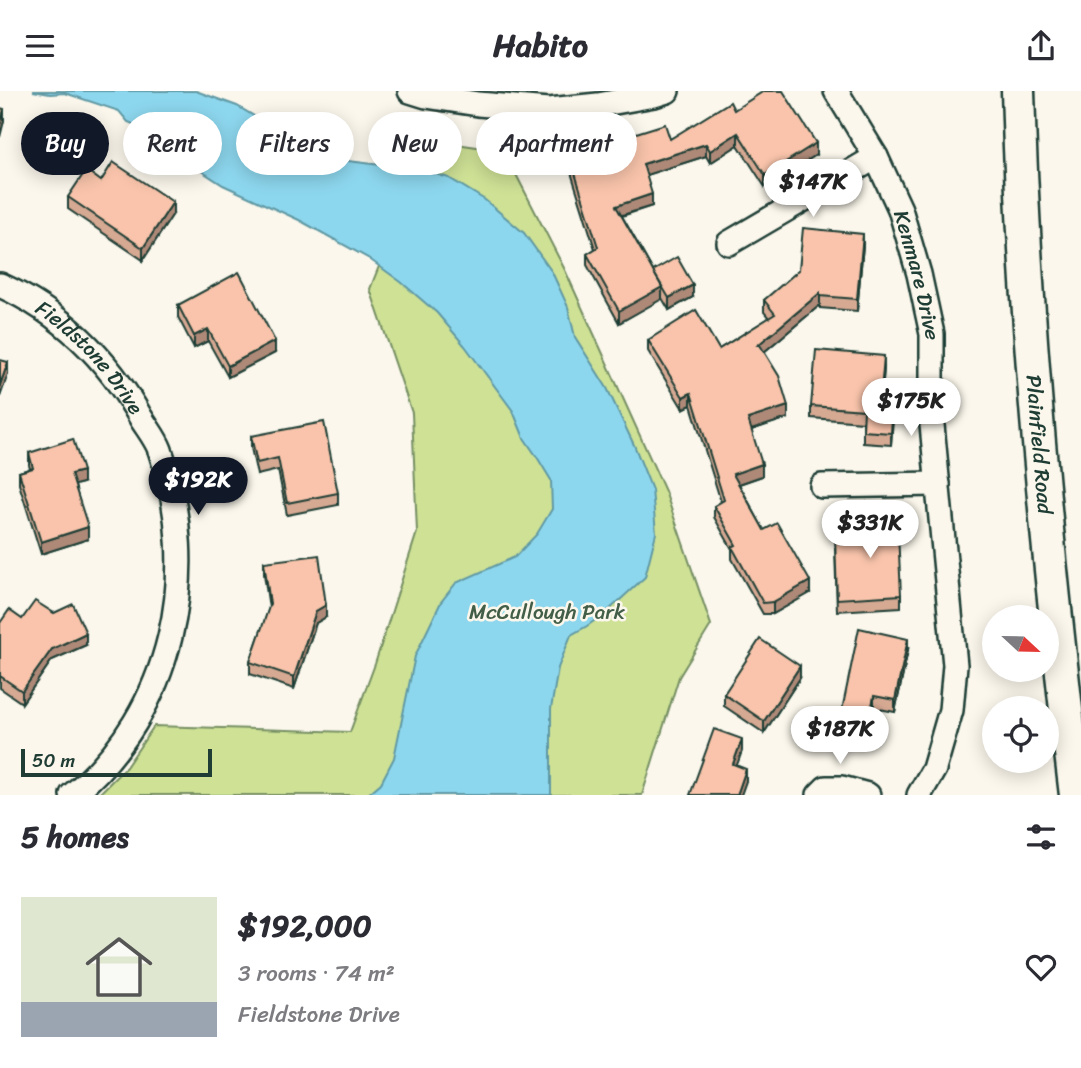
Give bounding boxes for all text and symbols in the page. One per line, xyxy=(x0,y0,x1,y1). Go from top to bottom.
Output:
text: Habito xyxy=(493,17,588,74)
icon: menu xyxy=(21,27,59,65)
icon: share xyxy=(1022,27,1060,65)
chip: Buy xyxy=(21,112,109,175)
chip: Rent xyxy=(123,112,222,175)
chip: Filters xyxy=(236,112,354,175)
chip: New xyxy=(368,112,462,175)
chip: Apartment xyxy=(476,112,637,175)
pin: $147K xyxy=(764,159,862,219)
text: $147K xyxy=(780,161,846,202)
street label: Kenmare Drive xyxy=(882,205,951,340)
street label: Fieldstone Drive xyxy=(27,290,154,422)
street label: Plainfield Road xyxy=(1015,373,1065,518)
pin: $175K xyxy=(862,379,960,438)
text: $175K xyxy=(878,380,944,421)
pin: $192K xyxy=(149,457,247,517)
text: $192K xyxy=(165,459,231,500)
pin: $331K xyxy=(821,501,919,560)
text: $331K xyxy=(838,502,902,543)
park label: McCullough Park xyxy=(469,593,626,631)
north arrow xyxy=(982,605,1059,683)
map controls xyxy=(982,605,1059,773)
button: locate xyxy=(982,696,1059,773)
pin: $187K xyxy=(791,707,889,766)
text: $187K xyxy=(807,708,873,749)
text: 50 m xyxy=(32,744,75,777)
scale bar xyxy=(21,746,212,778)
text: 5 homes xyxy=(21,810,129,864)
icon: filters xyxy=(1022,818,1060,856)
text: $192,000 xyxy=(238,899,372,953)
icon: home xyxy=(77,925,161,1009)
icon: heart xyxy=(1022,948,1060,986)
text: 3 rooms · 74 m² xyxy=(238,953,395,994)
text: Fieldstone Drive xyxy=(238,994,400,1035)

